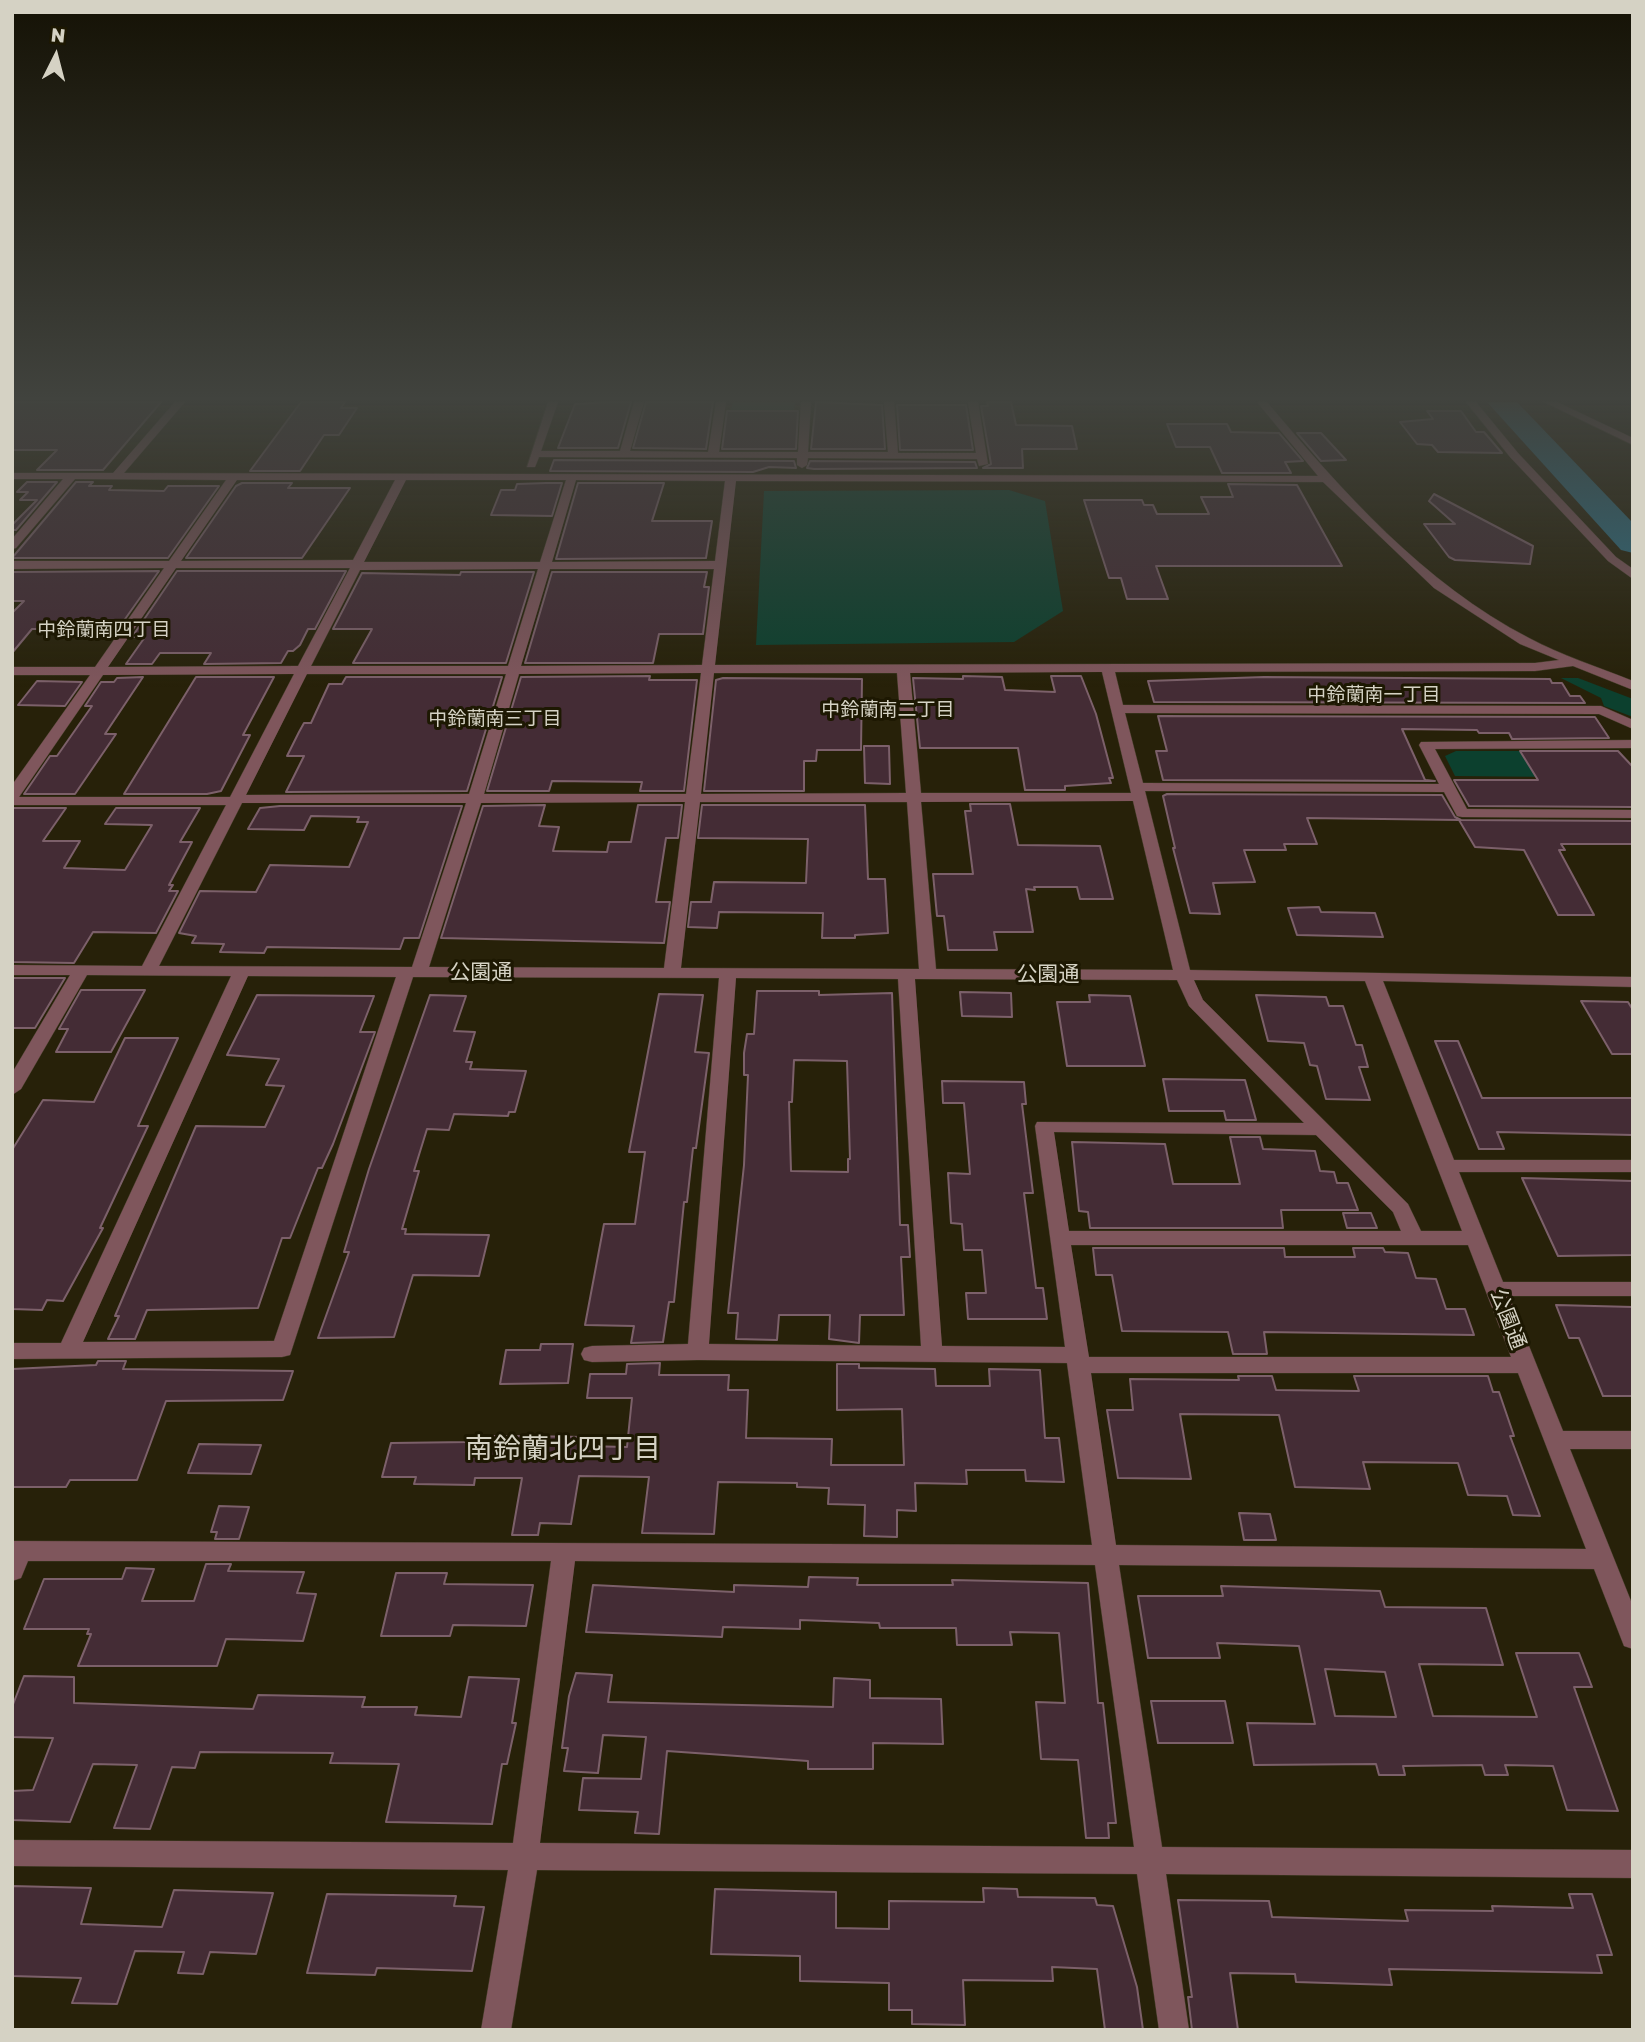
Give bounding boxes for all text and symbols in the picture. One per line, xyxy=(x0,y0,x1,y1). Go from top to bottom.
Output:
north arrow xyxy=(21,21,91,91)
text: N xyxy=(50,22,67,47)
district label: 中鈴蘭南四丁目 xyxy=(38,619,170,641)
district label: 中鈴蘭南一丁目 xyxy=(1308,684,1440,706)
district label: 中鈴蘭南二丁目 xyxy=(822,699,954,721)
district label: 中鈴蘭南三丁目 xyxy=(429,708,561,730)
street label: 公園通 xyxy=(450,959,512,985)
street label: 公園通 xyxy=(1017,961,1079,987)
street label: 公園通 xyxy=(1485,1285,1531,1353)
district label: 南鈴蘭北四丁目 xyxy=(465,1432,661,1466)

